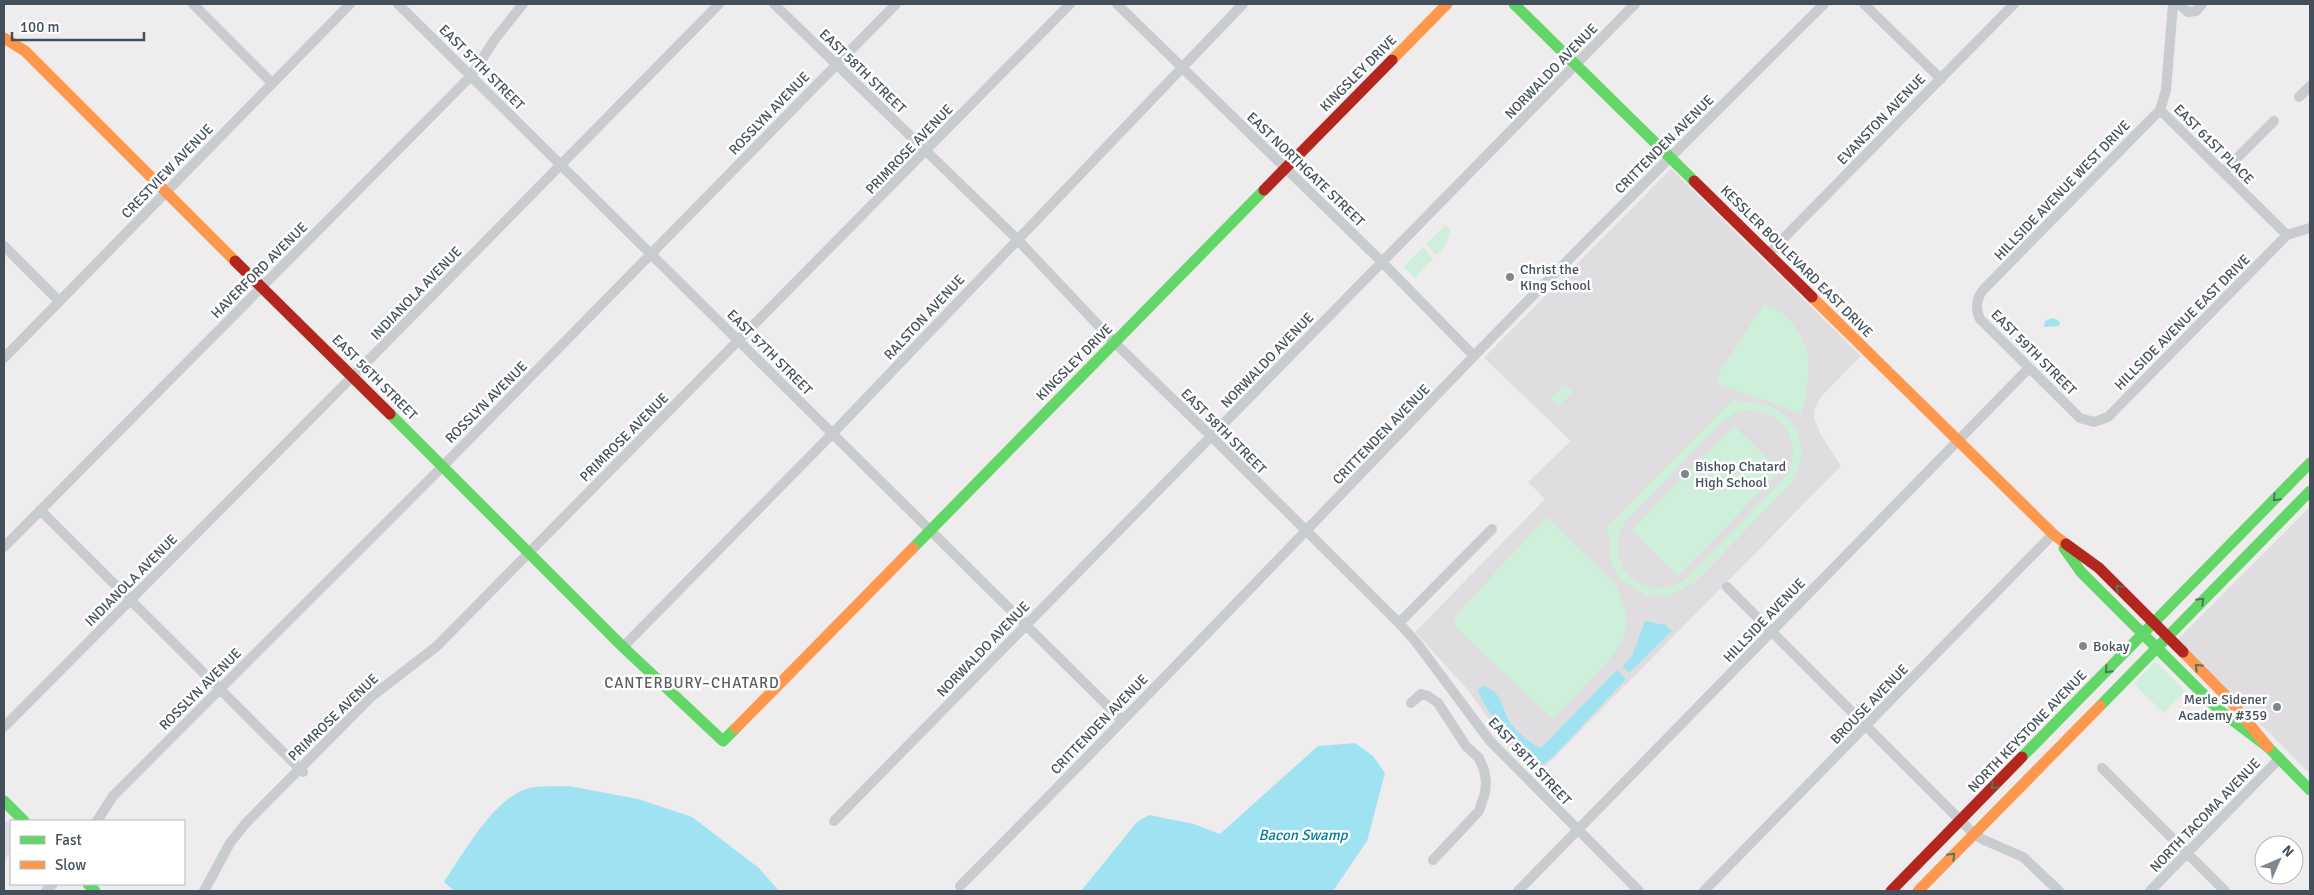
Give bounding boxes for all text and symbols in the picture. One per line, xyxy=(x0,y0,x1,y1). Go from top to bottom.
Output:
scale bar xyxy=(12,10,145,42)
text: 100 m xyxy=(20,18,60,36)
street label: NORWALDO AVENUE xyxy=(1501,20,1601,123)
street label: EAST 57TH STREET xyxy=(435,21,528,114)
street label: EAST 58TH STREET xyxy=(816,26,910,117)
street label: KINGSLEY DRIVE xyxy=(1316,31,1400,115)
street label: ROSSLYN AVENUE xyxy=(725,68,813,159)
street label: EVANSTON AVENUE xyxy=(1834,70,1929,168)
street label: CRITTENDEN AVENUE xyxy=(1611,91,1717,197)
street label: PRIMROSE AVENUE xyxy=(862,101,957,198)
street label: EAST 61ST PLACE xyxy=(2170,101,2257,188)
street label: EAST NORTHGATE STREET xyxy=(1243,109,1368,230)
street label: HILLSIDE AVENUE WEST DRIVE xyxy=(1991,117,2134,264)
street label: CRESTVIEW AVENUE xyxy=(118,121,217,222)
street label: KESSLER BOULEVARD EAST DRIVE xyxy=(1717,182,1876,341)
street label: HAVERFORD AVENUE xyxy=(208,219,311,322)
street label: INDIANOLA AVENUE xyxy=(367,243,465,344)
street label: HILLSIDE AVENUE EAST DRIVE xyxy=(2111,251,2254,394)
place label: Christ the King School xyxy=(1520,261,1591,294)
street label: RALSTON AVENUE xyxy=(880,271,968,364)
marker: Christ the King School xyxy=(1504,271,1516,283)
street label: EAST 57TH STREET xyxy=(723,306,816,399)
street label: EAST 59TH STREET xyxy=(1987,306,2080,399)
street label: NORWALDO AVENUE xyxy=(1217,309,1317,412)
street label: KINGSLEY DRIVE xyxy=(1032,320,1116,404)
street label: EAST 56TH STREET xyxy=(328,331,421,424)
street label: ROSSLYN AVENUE xyxy=(442,358,531,447)
street label: CRITTENDEN AVENUE xyxy=(1329,381,1434,488)
street label: EAST 58TH STREET xyxy=(1177,385,1270,478)
street label: PRIMROSE AVENUE xyxy=(576,389,672,485)
place label: Bishop Chatard High School xyxy=(1695,458,1786,491)
marker: Bishop Chatard High School xyxy=(1679,468,1691,480)
one-way arrow xyxy=(2273,492,2282,501)
street label: INDIANOLA AVENUE xyxy=(82,531,181,630)
street label: HILLSIDE AVENUE xyxy=(1720,575,1809,666)
one-way arrow xyxy=(2116,585,2125,594)
street label: NORWALDO AVENUE xyxy=(933,598,1033,701)
one-way arrow xyxy=(2195,598,2204,607)
place label: Bokay xyxy=(2093,638,2130,655)
marker: Bokay xyxy=(2077,640,2089,652)
street label: ROSSLYN AVENUE xyxy=(156,645,245,734)
street label: BROUSE AVENUE xyxy=(1827,661,1912,748)
one-way arrow xyxy=(2104,664,2113,673)
one-way arrow xyxy=(2195,664,2204,673)
street label: NORTH KEYSTONE AVENUE xyxy=(1964,667,2090,796)
street label: PRIMROSE AVENUE xyxy=(285,670,382,765)
street label: CRITTENDEN AVENUE xyxy=(1047,671,1152,778)
district label: CANTERBURY–CHATARD xyxy=(604,674,780,692)
place label: Merle Sidener Academy #359 xyxy=(2178,691,2268,724)
marker: Merle Sidener Academy #359 xyxy=(2271,701,2283,713)
street label: EAST 58TH STREET xyxy=(1485,714,1575,809)
street label: NORTH TACOMA AVENUE xyxy=(2146,755,2264,876)
one-way arrow xyxy=(1991,780,2000,789)
legend xyxy=(10,820,185,885)
water label: Bacon Swamp xyxy=(1258,826,1349,844)
text: Fast xyxy=(55,831,82,849)
north arrow xyxy=(2254,835,2304,885)
text: N xyxy=(2278,842,2297,861)
one-way arrow xyxy=(1946,853,1955,862)
text: Slow xyxy=(55,856,86,874)

